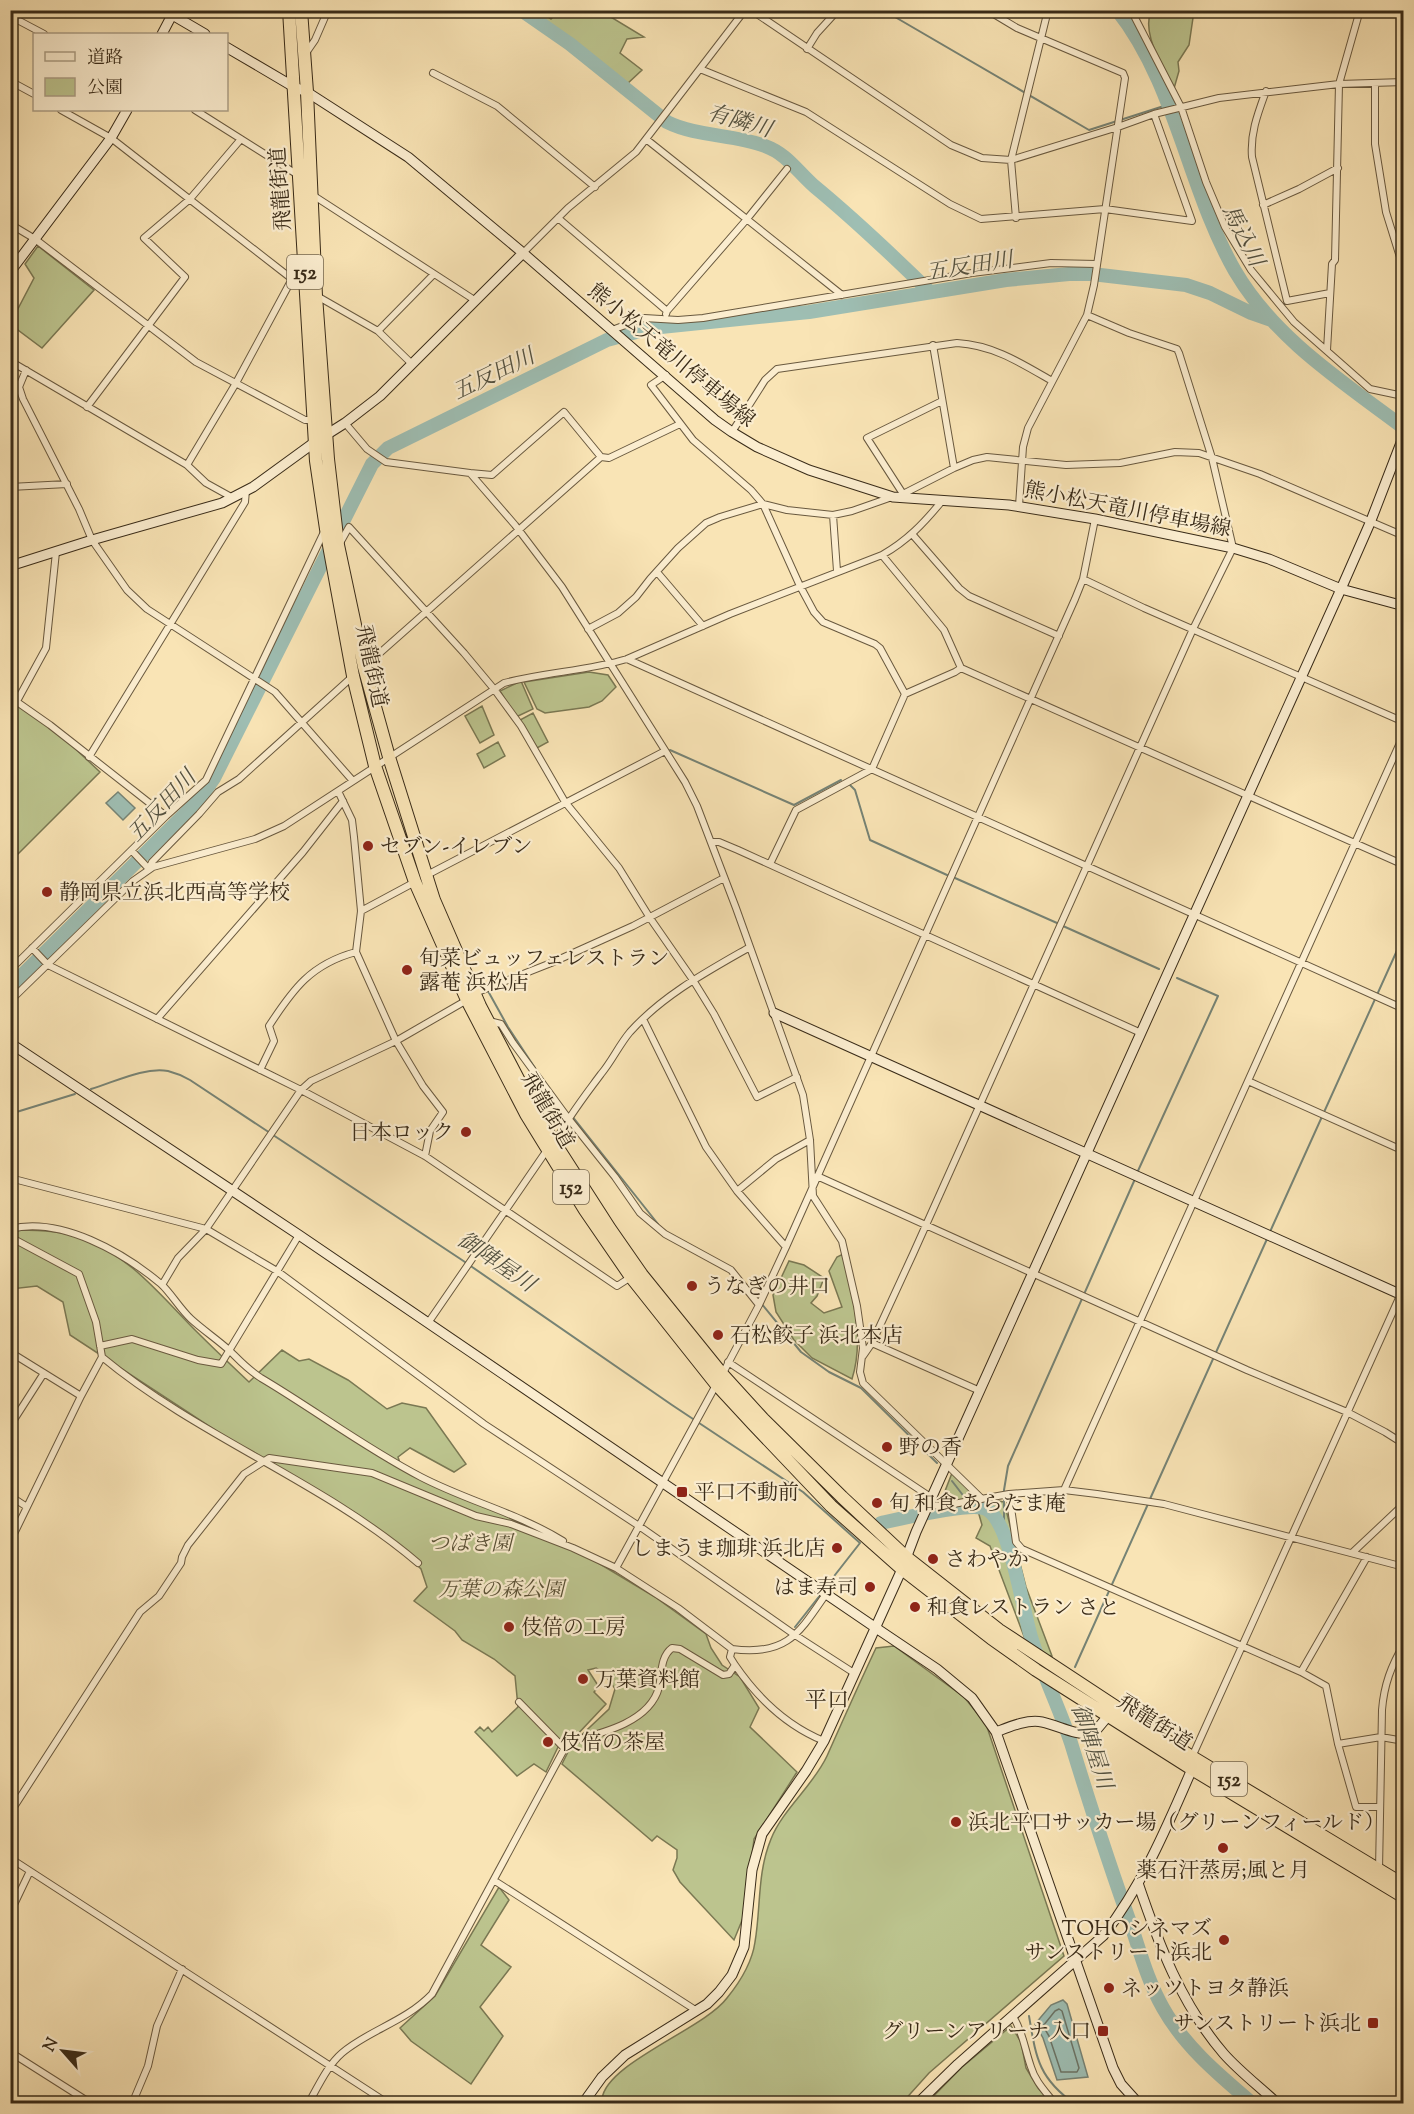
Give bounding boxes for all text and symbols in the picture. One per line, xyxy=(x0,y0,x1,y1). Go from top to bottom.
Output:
legend xyxy=(33,33,228,111)
text: 道路 xyxy=(87,46,123,72)
text: 公園 xyxy=(87,76,123,102)
water label: 有隣川 xyxy=(703,98,777,148)
street label: 飛龍街道 xyxy=(264,146,300,232)
water label: 馬込川 xyxy=(1212,200,1271,275)
water label: 五反田川 xyxy=(924,245,1017,291)
road number: 152 xyxy=(287,255,323,289)
street label: 熊小松天竜川停車場線 xyxy=(581,278,761,436)
water label: 五反田川 xyxy=(448,341,543,409)
street label: 熊小松天竜川停車場線 xyxy=(1022,476,1234,546)
street label: 飛龍街道 xyxy=(347,622,393,711)
water label: 五反田川 xyxy=(121,762,206,850)
place label: セブン-イレブン xyxy=(380,833,532,863)
marker: セブン-イレブン xyxy=(361,839,375,853)
place label: 静岡県立浜北西高等学校 xyxy=(59,879,290,909)
marker: 静岡県立浜北西高等学校 xyxy=(40,885,54,899)
place label: 旬菜ビュッフェレストラン 露菴 浜松店 xyxy=(419,945,669,999)
marker: 旬菜ビュッフェレストラン 露菴 浜松店 xyxy=(400,963,414,977)
street label: 飛龍街道 xyxy=(512,1067,580,1155)
place label: 日本ロック xyxy=(349,1119,454,1149)
marker: 日本ロック xyxy=(459,1125,473,1139)
road number: 152 xyxy=(553,1170,589,1204)
water label: 御陣屋川 xyxy=(450,1226,542,1302)
place label: うなぎの井口 xyxy=(704,1273,830,1303)
marker: うなぎの井口 xyxy=(685,1279,699,1293)
place label: 石松餃子 浜北本店 xyxy=(730,1322,902,1352)
marker: 石松餃子 浜北本店 xyxy=(711,1328,725,1342)
place label: 野の香 xyxy=(899,1434,962,1464)
marker: 野の香 xyxy=(880,1440,894,1454)
place label: 平口不動前 xyxy=(694,1479,799,1509)
marker: 平口不動前 xyxy=(675,1485,689,1499)
place label: 旬 和食 あらたま庵 xyxy=(889,1490,1066,1520)
marker: 旬 和食 あらたま庵 xyxy=(870,1496,884,1510)
park label: つばき園 xyxy=(428,1530,515,1560)
place label: しまうま珈琲 浜北店 xyxy=(632,1535,825,1565)
marker: しまうま珈琲 浜北店 xyxy=(830,1541,844,1555)
place label: さわやか xyxy=(945,1546,1029,1576)
marker: さわやか xyxy=(926,1552,940,1566)
place label: はま寿司 xyxy=(774,1574,858,1604)
park label: 万葉の森公園 xyxy=(438,1576,567,1606)
marker: はま寿司 xyxy=(863,1580,877,1594)
place label: 和食レストラン さと xyxy=(927,1594,1120,1624)
marker: 和食レストラン さと xyxy=(908,1600,922,1614)
place label: 伎倍の工房 xyxy=(521,1614,626,1644)
marker: 伎倍の工房 xyxy=(502,1620,516,1634)
place label: 万葉資料館 xyxy=(595,1666,700,1696)
marker: 万葉資料館 xyxy=(576,1672,590,1686)
district label: 平口 xyxy=(805,1686,849,1718)
street label: 飛龍街道 xyxy=(1111,1688,1197,1759)
water label: 御陣屋川 xyxy=(1061,1700,1120,1796)
place label: 伎倍の茶屋 xyxy=(560,1729,665,1759)
marker: 伎倍の茶屋 xyxy=(541,1735,555,1749)
road number: 152 xyxy=(1211,1762,1247,1796)
place label: 浜北平口サッカー場（グリーンフィールド） xyxy=(968,1809,1385,1839)
marker: 浜北平口サッカー場（グリーンフィールド） xyxy=(949,1815,963,1829)
marker: 薬石汗蒸房;風と月 xyxy=(1216,1841,1230,1855)
place label: 薬石汗蒸房;風と月 xyxy=(1136,1857,1310,1887)
place label: TOHOシネマズ サンストリート浜北 xyxy=(1025,1915,1212,1969)
marker: TOHOシネマズ サンストリート浜北 xyxy=(1217,1933,1231,1947)
place label: ネッツトヨタ静浜 xyxy=(1121,1975,1289,2005)
marker: ネッツトヨタ静浜 xyxy=(1102,1981,1116,1995)
place label: サンストリート浜北 xyxy=(1174,2010,1361,2040)
marker: サンストリート浜北 xyxy=(1366,2016,1380,2030)
place label: グリーンアリーナ入口 xyxy=(882,2018,1091,2048)
north arrow xyxy=(33,2021,93,2081)
marker: グリーンアリーナ入口 xyxy=(1096,2024,1110,2038)
text: N xyxy=(39,2034,65,2056)

